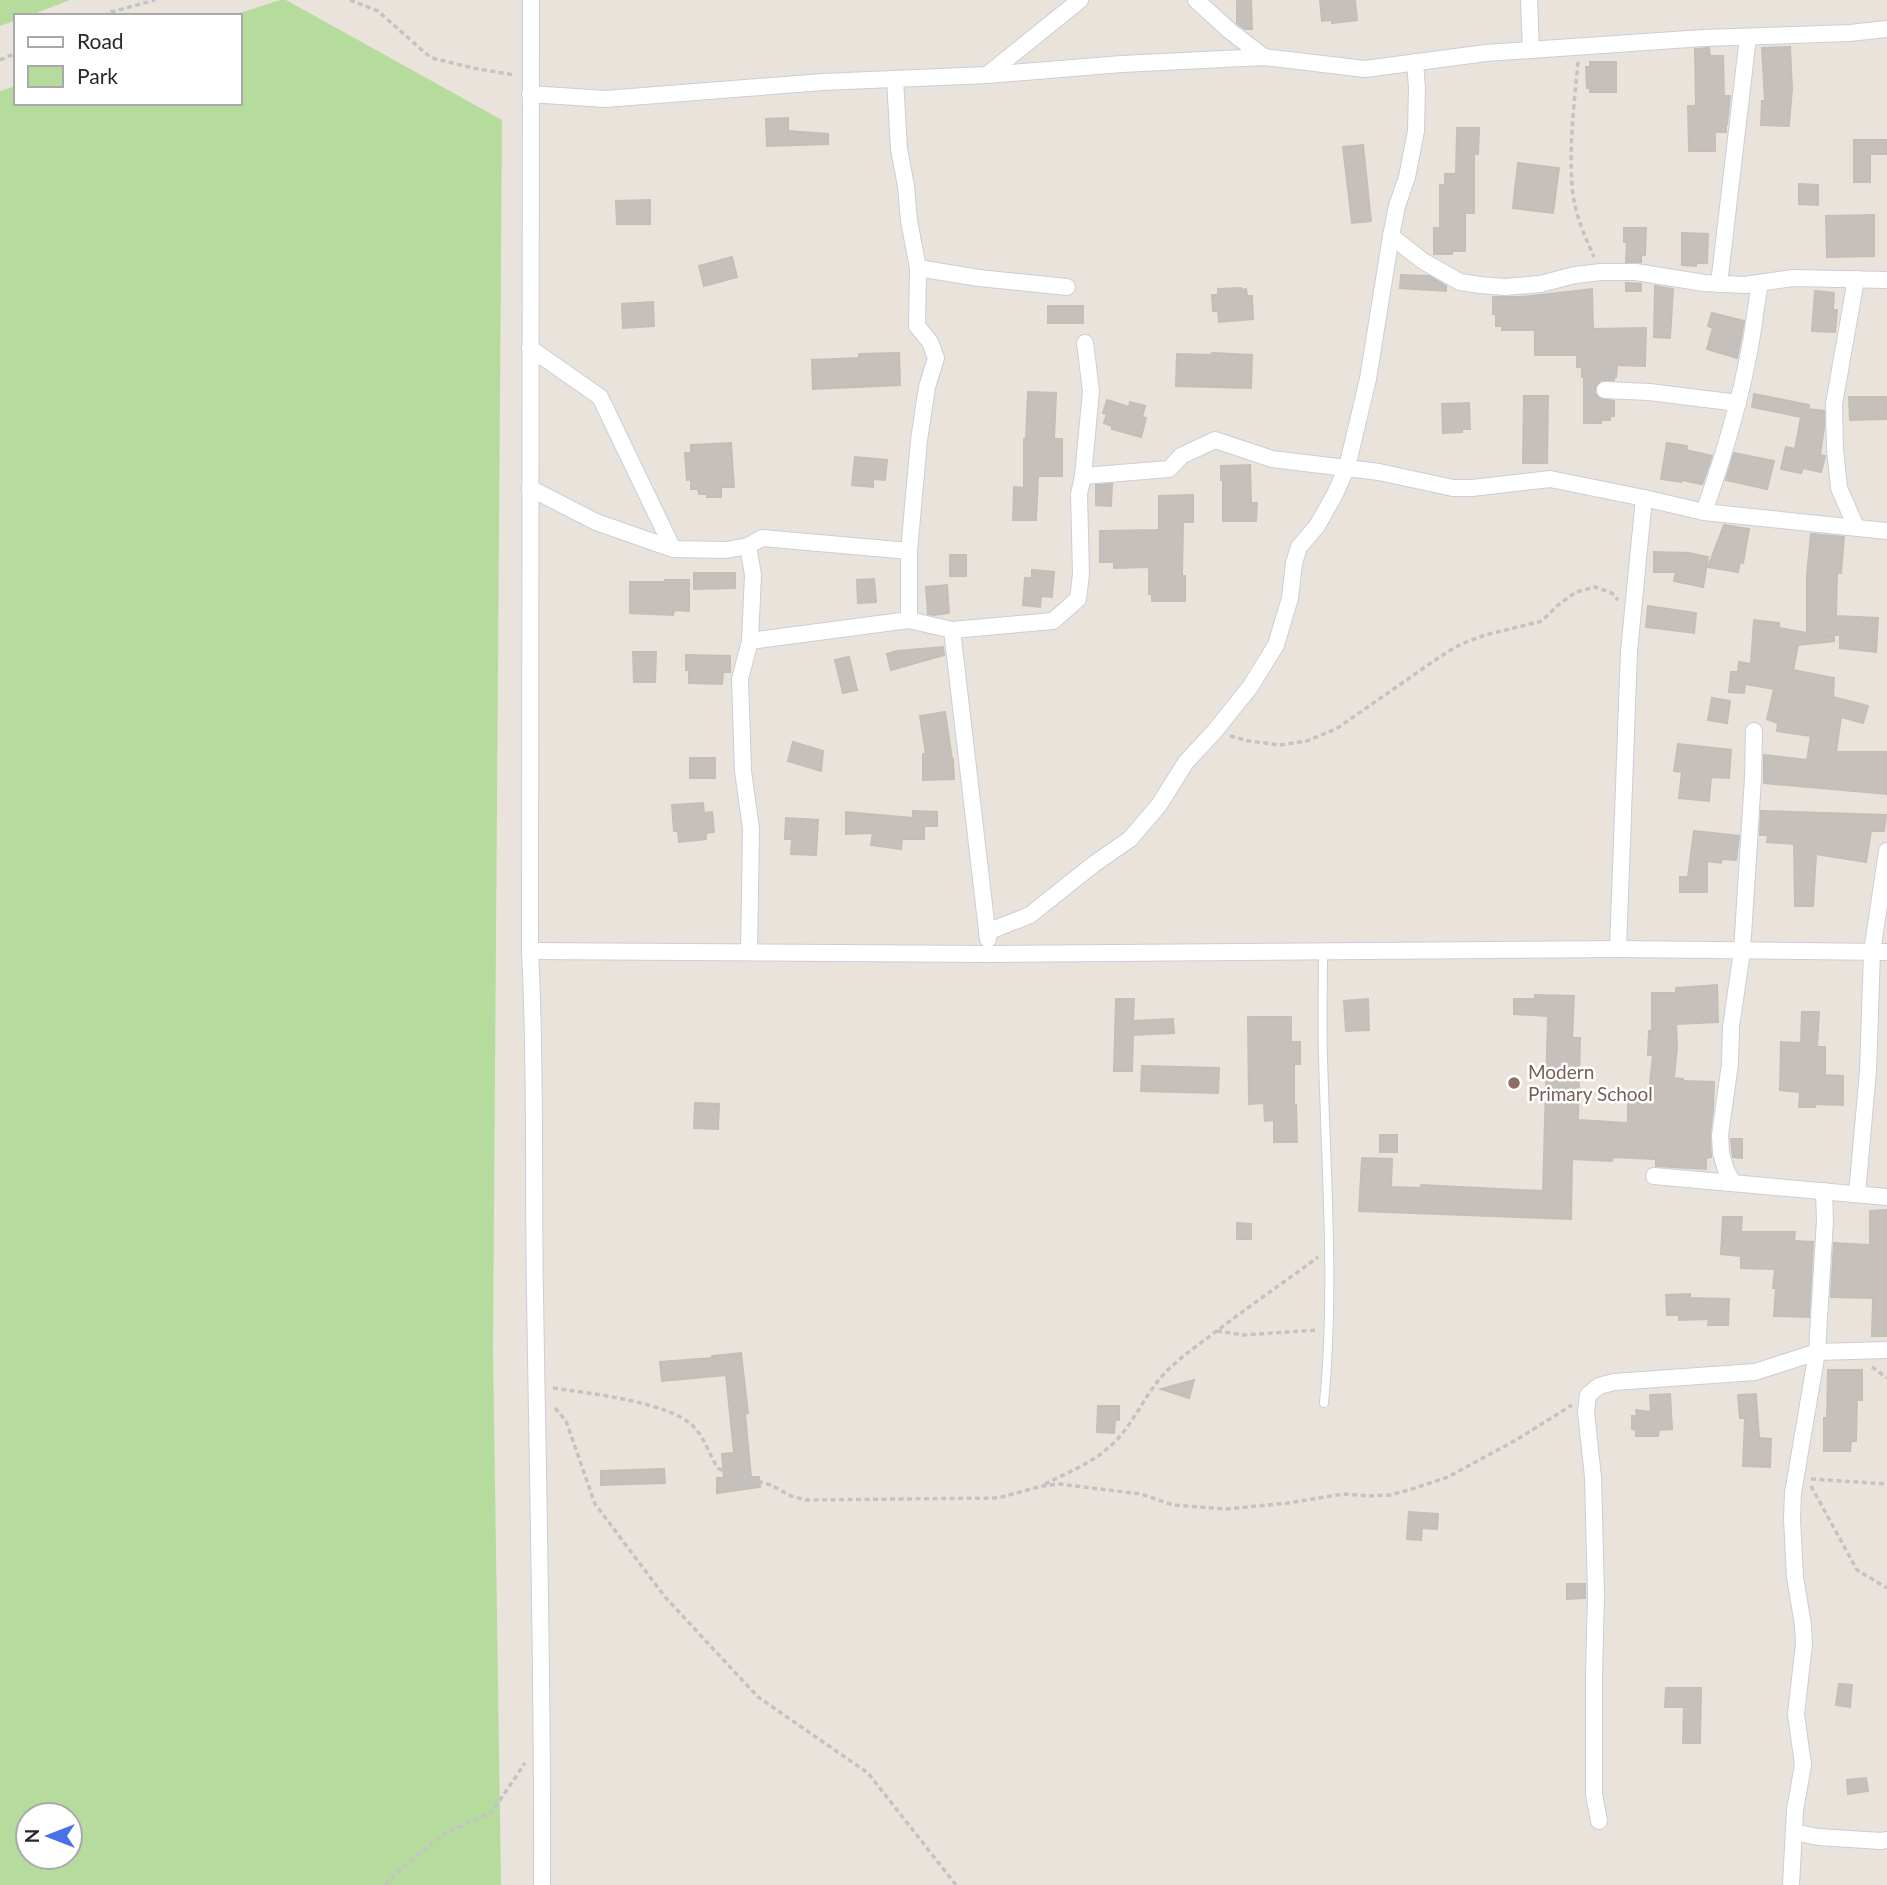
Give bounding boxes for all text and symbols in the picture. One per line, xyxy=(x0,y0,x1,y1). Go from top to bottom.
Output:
legend xyxy=(14,14,242,105)
text: Road xyxy=(77,28,124,53)
text: Park xyxy=(77,63,118,88)
place label: Modern Primary School xyxy=(1528,1060,1653,1105)
marker: Modern Primary School xyxy=(1506,1075,1522,1091)
north arrow xyxy=(14,1801,84,1871)
text: N xyxy=(20,1829,43,1843)

